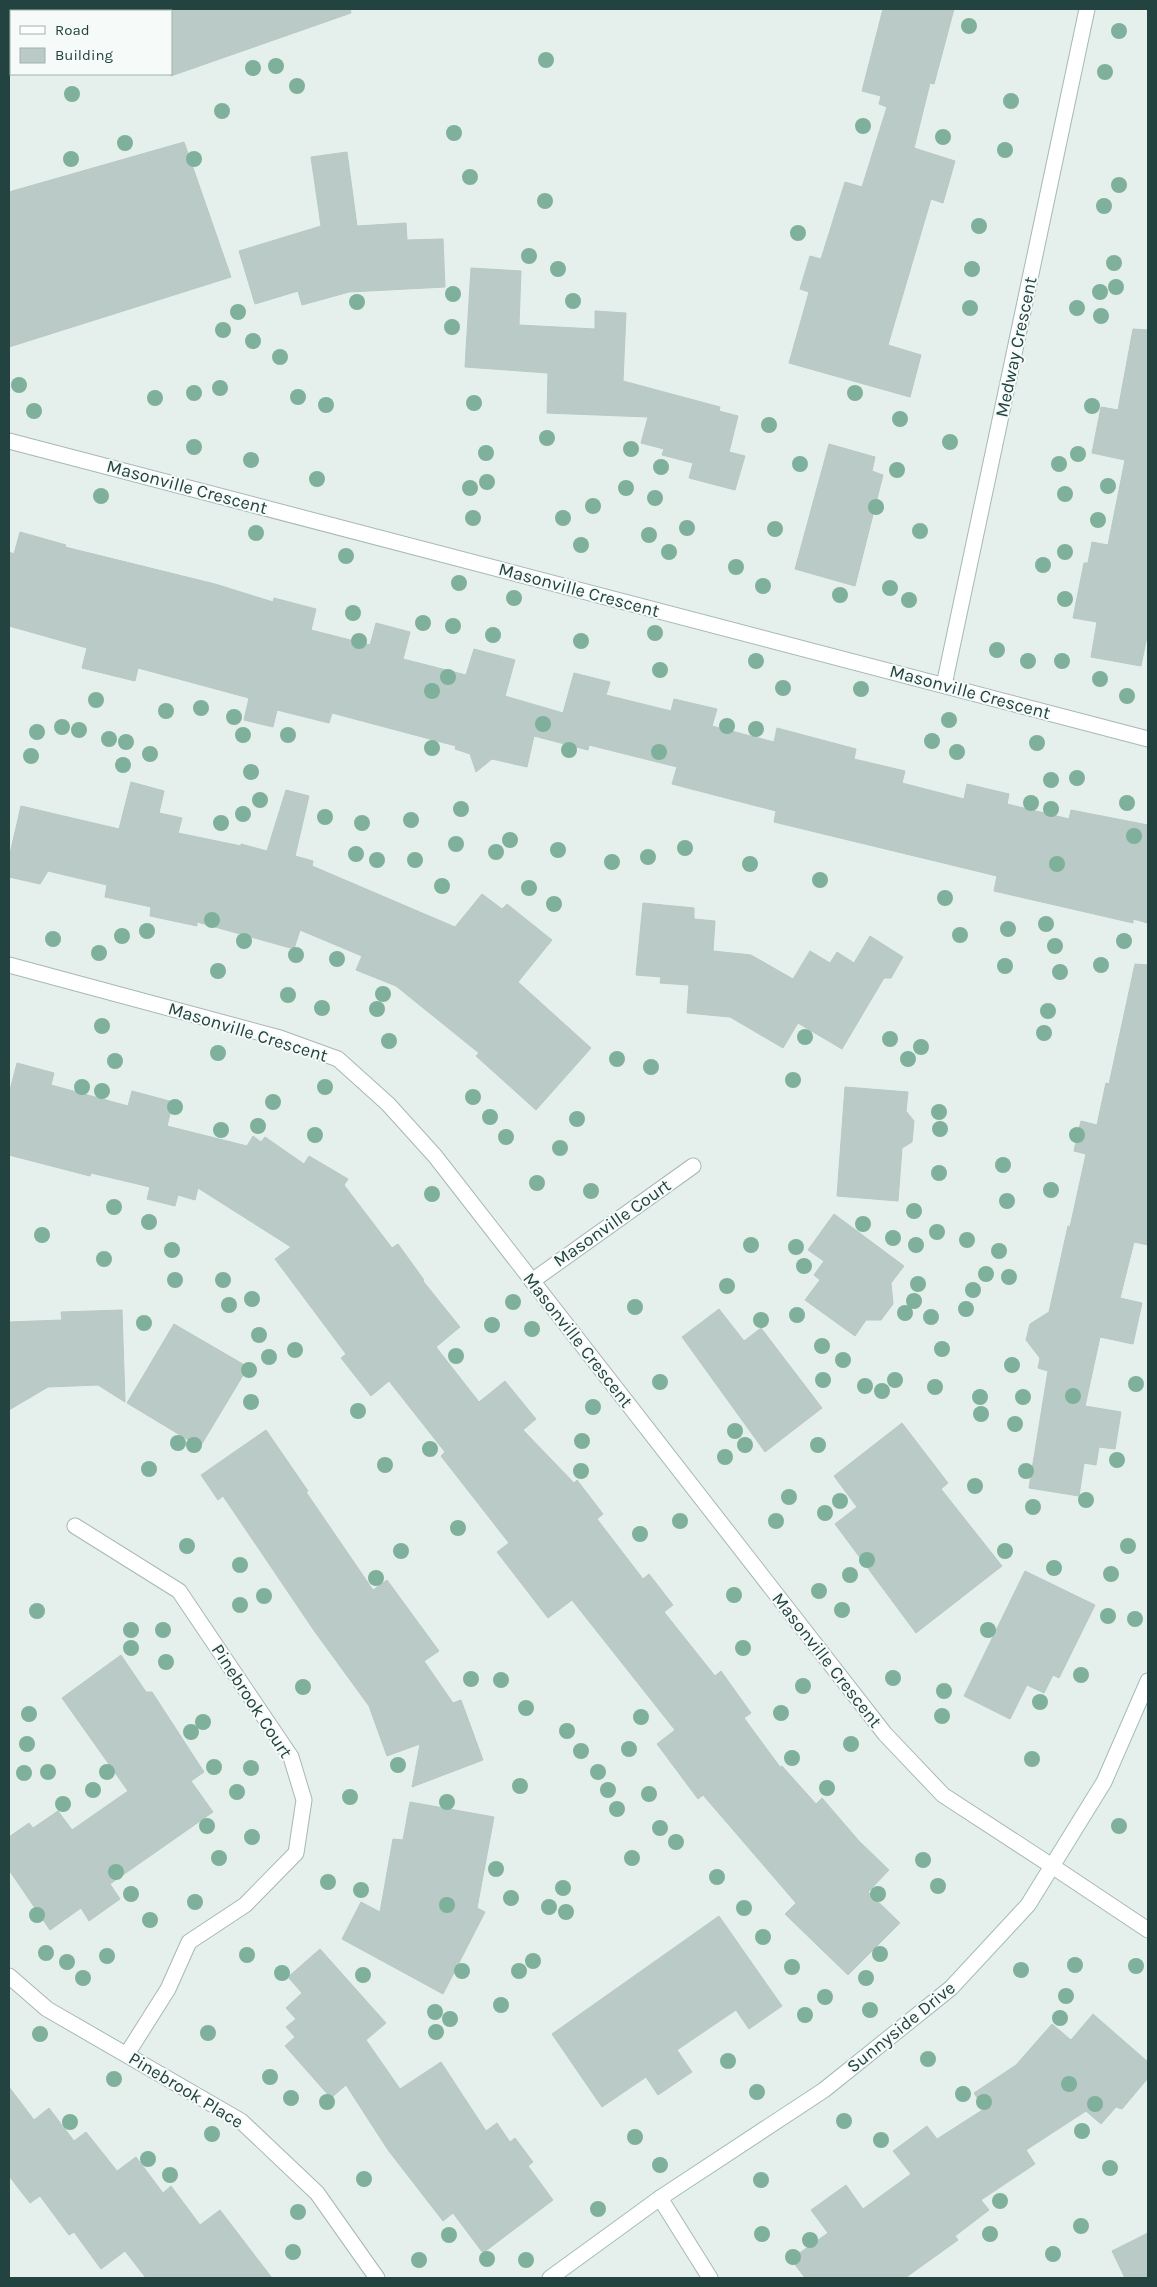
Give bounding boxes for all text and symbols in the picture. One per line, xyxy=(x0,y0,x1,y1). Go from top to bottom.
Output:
legend xyxy=(10,10,172,75)
text: Road xyxy=(55,21,90,39)
text: Building xyxy=(55,46,113,64)
street label: Medway Crescent xyxy=(990,274,1042,419)
street label: Masonville Crescent xyxy=(104,455,270,519)
street label: Masonville Crescent xyxy=(496,558,662,622)
street label: Masonville Crescent xyxy=(887,660,1053,724)
street label: Masonville Crescent xyxy=(166,997,331,1067)
street label: Masonville Court xyxy=(549,1174,675,1272)
street label: Masonville Crescent xyxy=(518,1268,638,1412)
street label: Masonville Crescent xyxy=(767,1588,887,1732)
street label: Pinebrook Court xyxy=(207,1640,297,1762)
street label: Sunnyside Drive xyxy=(842,1977,960,2077)
street label: Pinebrook Place xyxy=(125,2047,247,2133)

